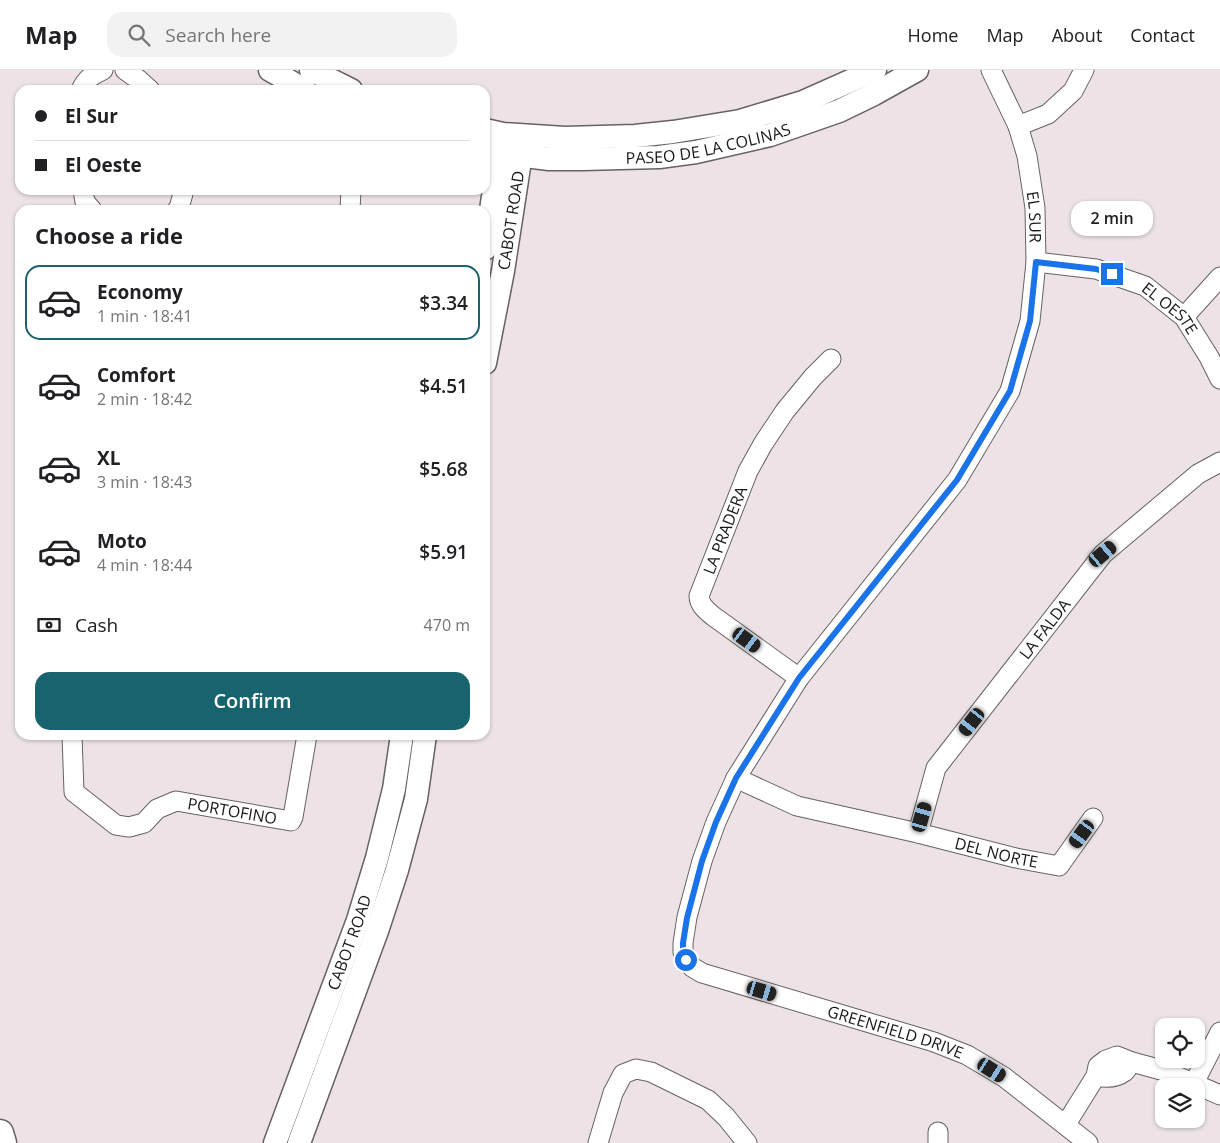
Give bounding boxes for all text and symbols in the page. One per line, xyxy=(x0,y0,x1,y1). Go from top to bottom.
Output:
search box xyxy=(107,12,457,57)
text: Map xyxy=(25,18,77,51)
icon: search xyxy=(125,21,153,49)
text: Search here xyxy=(165,22,271,48)
text: Home xyxy=(908,23,958,47)
text: Map xyxy=(986,23,1024,47)
text: About xyxy=(1052,23,1102,47)
text: Contact xyxy=(1130,23,1195,47)
text: El Sur xyxy=(65,103,118,129)
street label: PASEO DE LA COLINAS xyxy=(625,118,794,169)
text: El Oeste xyxy=(65,152,142,178)
street label: CABOT ROAD xyxy=(492,169,529,271)
street label: EL SUR xyxy=(1022,190,1047,243)
callout: 2 min xyxy=(1071,202,1153,236)
text: 2 min xyxy=(1090,207,1134,229)
text: Choose a ride xyxy=(35,220,183,250)
route end xyxy=(1101,263,1123,285)
street label: EL OESTE xyxy=(1137,277,1203,339)
text: Economy xyxy=(97,279,183,305)
icon: car xyxy=(37,280,82,325)
text: $3.34 xyxy=(419,290,468,316)
text: 1 min · 18:41 xyxy=(97,305,192,327)
text: Comfort xyxy=(97,362,176,388)
icon: car xyxy=(37,363,82,408)
text: $4.51 xyxy=(419,373,468,399)
text: 2 min · 18:42 xyxy=(97,388,192,410)
text: XL xyxy=(97,445,120,471)
icon: car xyxy=(37,446,82,491)
text: $5.68 xyxy=(419,456,468,482)
text: 3 min · 18:43 xyxy=(97,471,192,493)
street label: LA PRADERA xyxy=(698,482,752,577)
text: Moto xyxy=(97,528,147,554)
icon: car xyxy=(37,529,82,574)
text: $5.91 xyxy=(419,539,468,565)
car xyxy=(1086,539,1119,569)
text: 4 min · 18:44 xyxy=(97,554,192,576)
street label: LA FALDA xyxy=(1014,593,1076,664)
icon: cash xyxy=(35,611,63,639)
text: Cash xyxy=(75,612,118,638)
text: 470 m xyxy=(424,614,470,636)
car xyxy=(730,625,763,655)
button: Confirm xyxy=(35,672,470,730)
car xyxy=(956,706,987,738)
street label: PORTOFINO xyxy=(186,792,279,829)
car xyxy=(910,801,933,833)
car xyxy=(1067,817,1096,851)
street label: DEL NORTE xyxy=(952,832,1040,873)
street label: CABOT ROAD xyxy=(322,892,376,993)
route start xyxy=(675,949,697,971)
car xyxy=(745,979,778,1003)
street label: GREENFIELD DRIVE xyxy=(825,1000,967,1064)
map controls xyxy=(1155,1018,1205,1128)
button: locate xyxy=(1155,1018,1205,1068)
car xyxy=(975,1056,1008,1084)
button: layers xyxy=(1155,1078,1205,1128)

